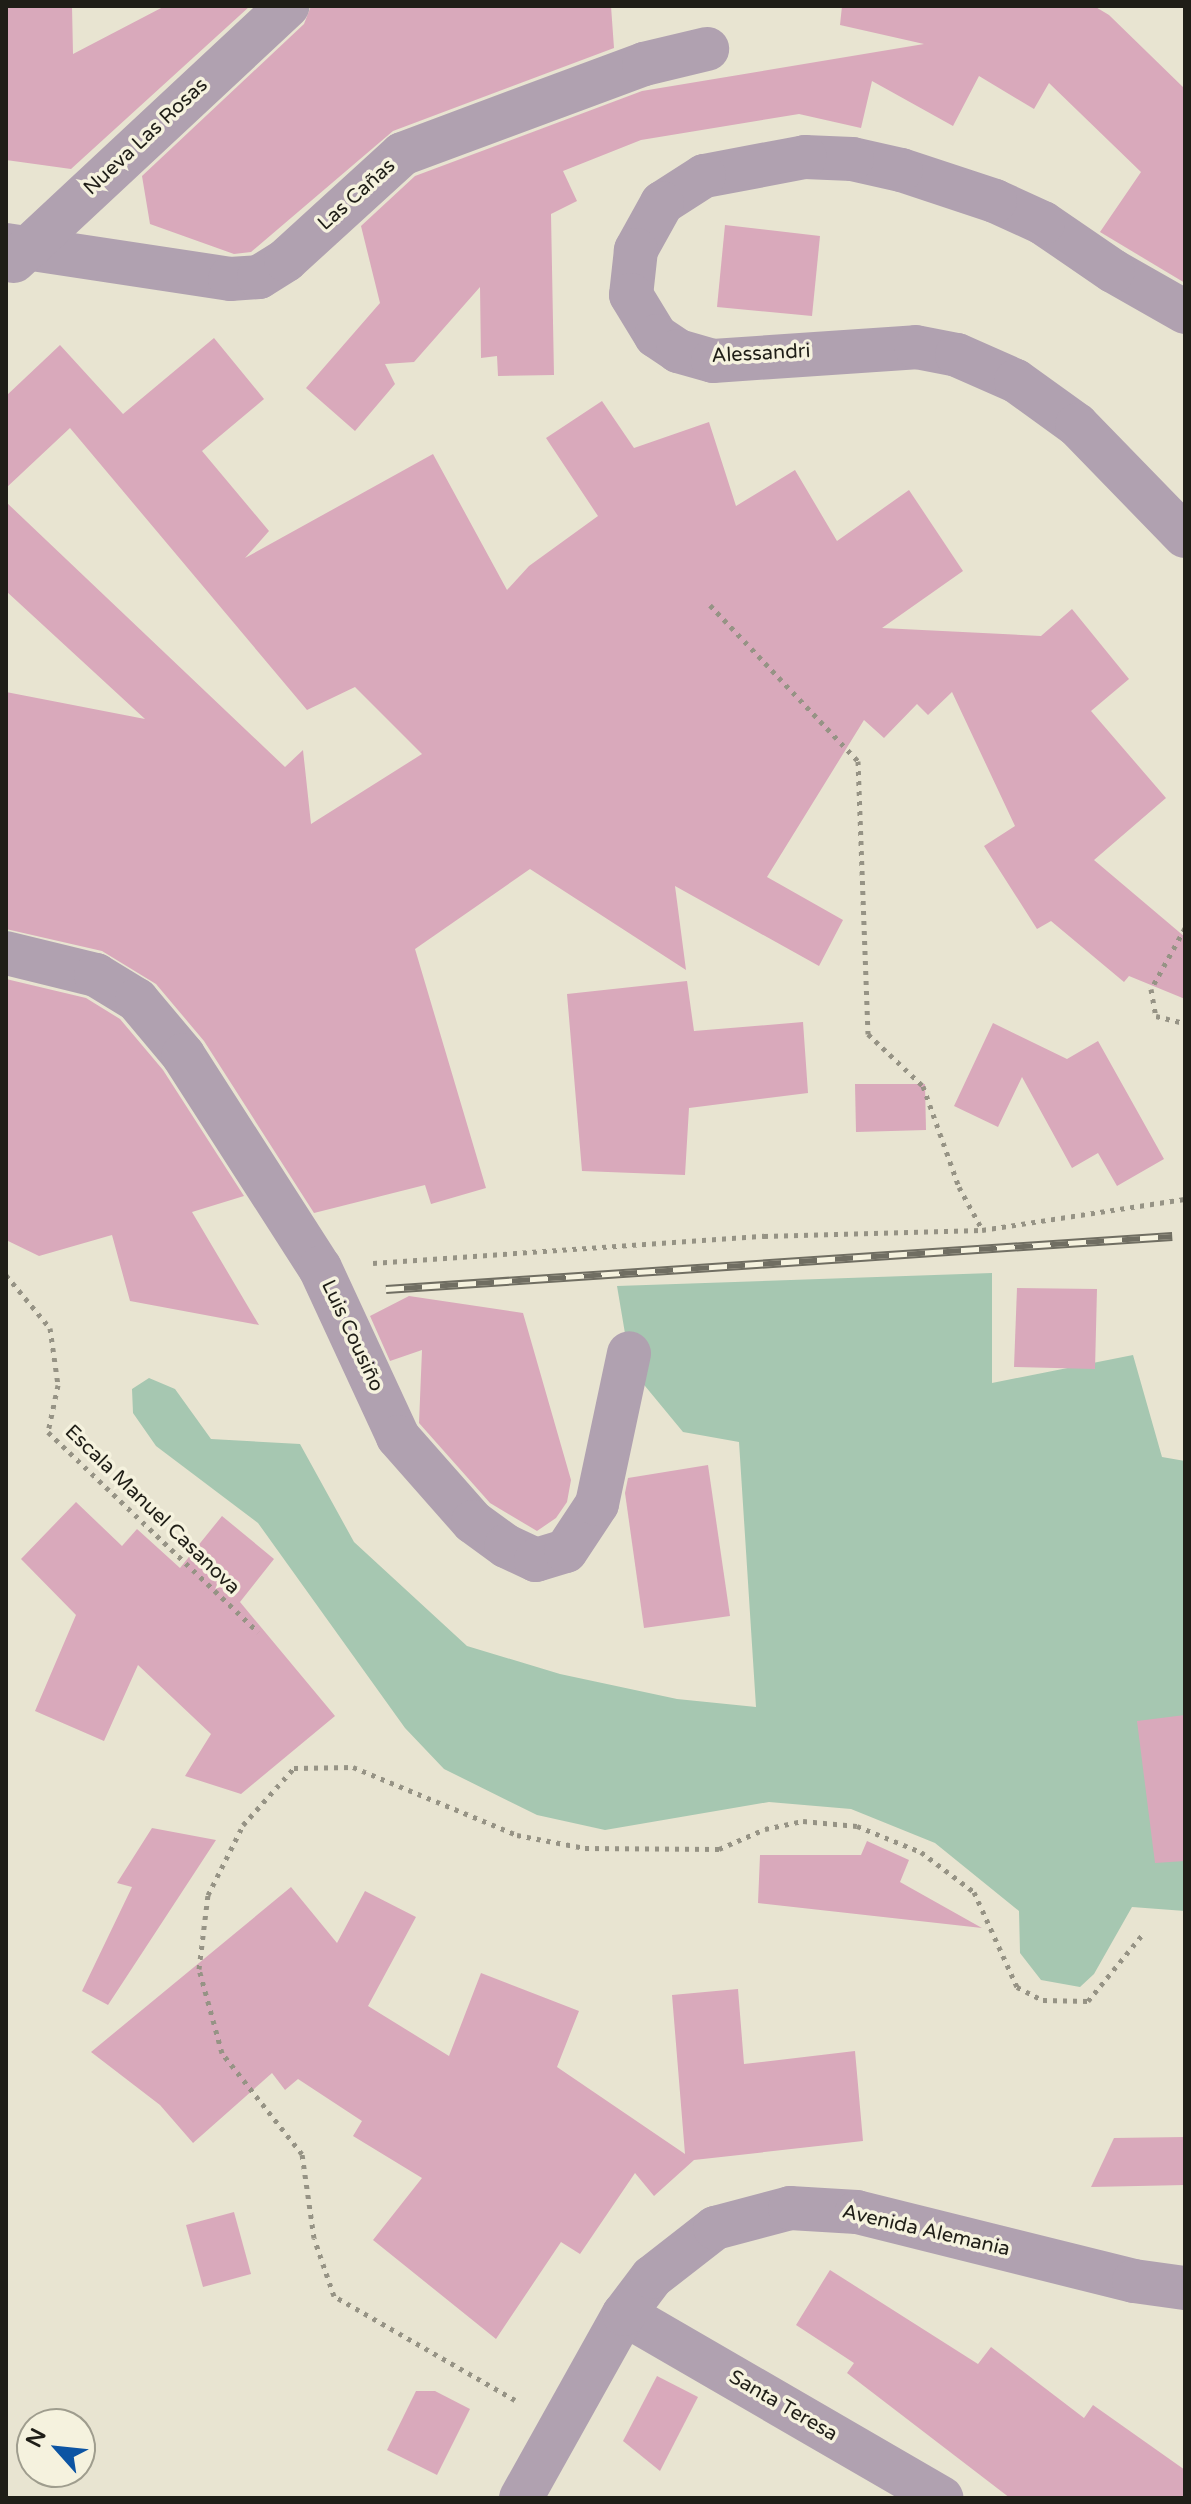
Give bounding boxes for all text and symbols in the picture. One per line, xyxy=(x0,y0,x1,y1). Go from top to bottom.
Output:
street label: Nueva Las Rosas xyxy=(79,73,213,201)
street label: Las Cañas xyxy=(313,154,401,236)
street label: Alessandri xyxy=(711,339,811,369)
street label: Luis Cousiño xyxy=(316,1276,388,1396)
street label: Escala Manuel Casanova xyxy=(60,1420,244,1600)
street label: Avenida Alemania xyxy=(840,2200,1012,2262)
street label: Santa Teresa xyxy=(724,2365,842,2447)
north arrow xyxy=(16,2408,96,2488)
text: N xyxy=(21,2424,52,2452)

